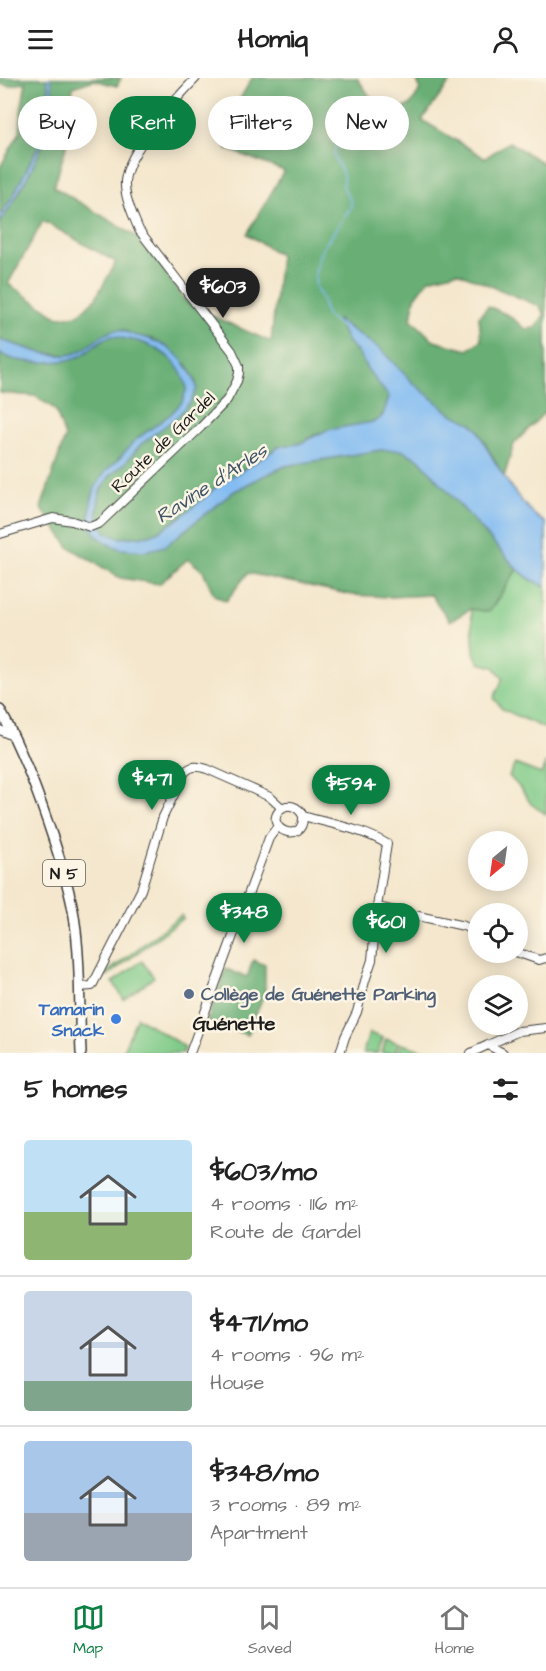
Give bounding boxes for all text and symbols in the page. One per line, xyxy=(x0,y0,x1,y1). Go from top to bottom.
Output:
text: Homiq xyxy=(238,20,308,58)
icon: menu xyxy=(24,23,57,56)
icon: person xyxy=(489,23,522,56)
chip: Buy xyxy=(18,96,97,150)
chip: Rent xyxy=(109,96,196,150)
chip: Filters xyxy=(208,96,313,150)
chip: New xyxy=(325,96,409,150)
pin: $603 xyxy=(187,268,259,319)
text: $603 xyxy=(200,273,246,301)
street label: Route de Gardel xyxy=(106,386,221,499)
water label: Ravine d'Arles xyxy=(150,437,274,530)
pin: $471 xyxy=(116,760,188,811)
text: $471 xyxy=(132,765,172,793)
pin: $594 xyxy=(315,765,387,816)
text: $594 xyxy=(326,770,376,798)
north arrow xyxy=(468,831,528,891)
map controls xyxy=(468,831,528,1035)
road number: N 5 xyxy=(43,860,85,886)
pin: $348 xyxy=(208,893,280,944)
text: $348 xyxy=(220,898,268,926)
pin: $601 xyxy=(350,903,422,954)
button: locate xyxy=(468,903,528,963)
text: $601 xyxy=(367,908,405,936)
button: layers xyxy=(468,975,528,1035)
place label: Collège de Guénette Parking xyxy=(201,982,437,1008)
marker: Collège de Guénette Parking xyxy=(182,987,196,1001)
place label: Tamarin Snack xyxy=(38,997,105,1043)
district label: Guénette xyxy=(193,1010,275,1038)
marker: Tamarin Snack xyxy=(109,1012,123,1026)
text: 5 homes xyxy=(24,1071,128,1107)
icon: filters xyxy=(489,1073,522,1106)
text: $603/mo xyxy=(210,1154,317,1190)
icon: home xyxy=(72,1164,144,1236)
text: 4 rooms · 116 m² xyxy=(210,1190,358,1218)
text: Route de Gardel xyxy=(210,1218,361,1246)
text: $471/mo xyxy=(210,1305,308,1341)
icon: home xyxy=(72,1315,144,1387)
text: 4 rooms · 96 m² xyxy=(210,1341,365,1369)
text: House xyxy=(210,1369,264,1397)
text: $348/mo xyxy=(210,1455,319,1491)
icon: home xyxy=(72,1465,144,1537)
text: 3 rooms · 89 m² xyxy=(210,1491,362,1519)
text: Apartment xyxy=(210,1519,308,1547)
tab: Map xyxy=(72,1601,105,1659)
tab: Saved xyxy=(248,1601,291,1659)
tab: Home xyxy=(435,1601,474,1659)

